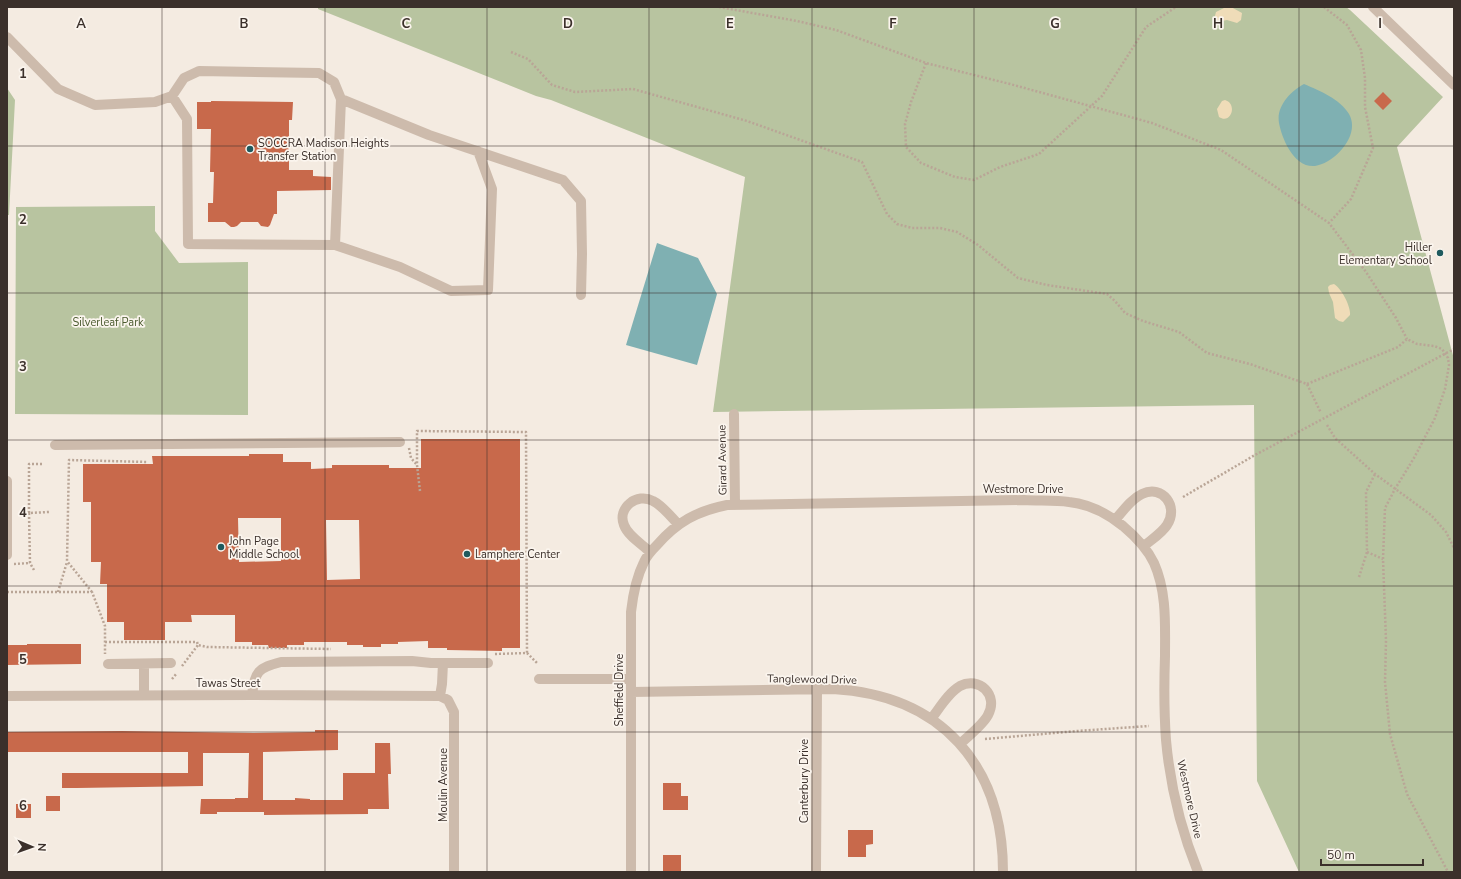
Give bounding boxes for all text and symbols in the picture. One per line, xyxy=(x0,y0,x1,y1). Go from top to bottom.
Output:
text: A xyxy=(76,15,86,33)
text: B xyxy=(240,15,249,33)
text: C xyxy=(402,15,411,33)
text: D xyxy=(563,15,573,33)
text: E xyxy=(726,15,734,33)
text: F xyxy=(889,15,897,33)
text: G xyxy=(1050,15,1060,33)
text: H xyxy=(1213,15,1223,33)
text: I xyxy=(1378,15,1382,33)
text: 1 xyxy=(19,65,27,83)
place label: SOCCRA Madison Heights Transfer Station xyxy=(258,136,389,164)
marker: SOCCRA Madison Heights Transfer Station xyxy=(245,144,255,154)
text: 2 xyxy=(19,211,27,229)
place label: Hiller Elementary School xyxy=(1339,240,1433,268)
marker: Hiller Elementary School xyxy=(1435,248,1445,258)
park label: Silverleaf Park xyxy=(72,315,144,330)
text: 3 xyxy=(19,358,27,376)
street label: Girard Avenue xyxy=(714,424,731,496)
street label: Westmore Drive xyxy=(983,482,1063,497)
text: 4 xyxy=(19,504,27,522)
place label: John Page Middle School xyxy=(228,534,300,562)
marker: John Page Middle School xyxy=(216,542,226,552)
place label: Lamphere Center xyxy=(475,547,560,562)
marker: Lamphere Center xyxy=(462,549,472,559)
text: 5 xyxy=(19,651,27,669)
street label: Sheffield Drive xyxy=(612,653,627,726)
street label: Tanglewood Drive xyxy=(767,671,857,688)
street label: Tawas Street xyxy=(196,676,260,691)
street label: Canterbury Drive xyxy=(797,739,812,823)
street label: Moulin Avenue xyxy=(436,748,451,822)
street label: Westmore Drive xyxy=(1173,758,1206,840)
text: 6 xyxy=(19,797,27,815)
north arrow xyxy=(12,827,52,867)
scale bar xyxy=(1321,841,1423,867)
text: N xyxy=(34,843,49,852)
text: 50 m xyxy=(1327,847,1355,863)

